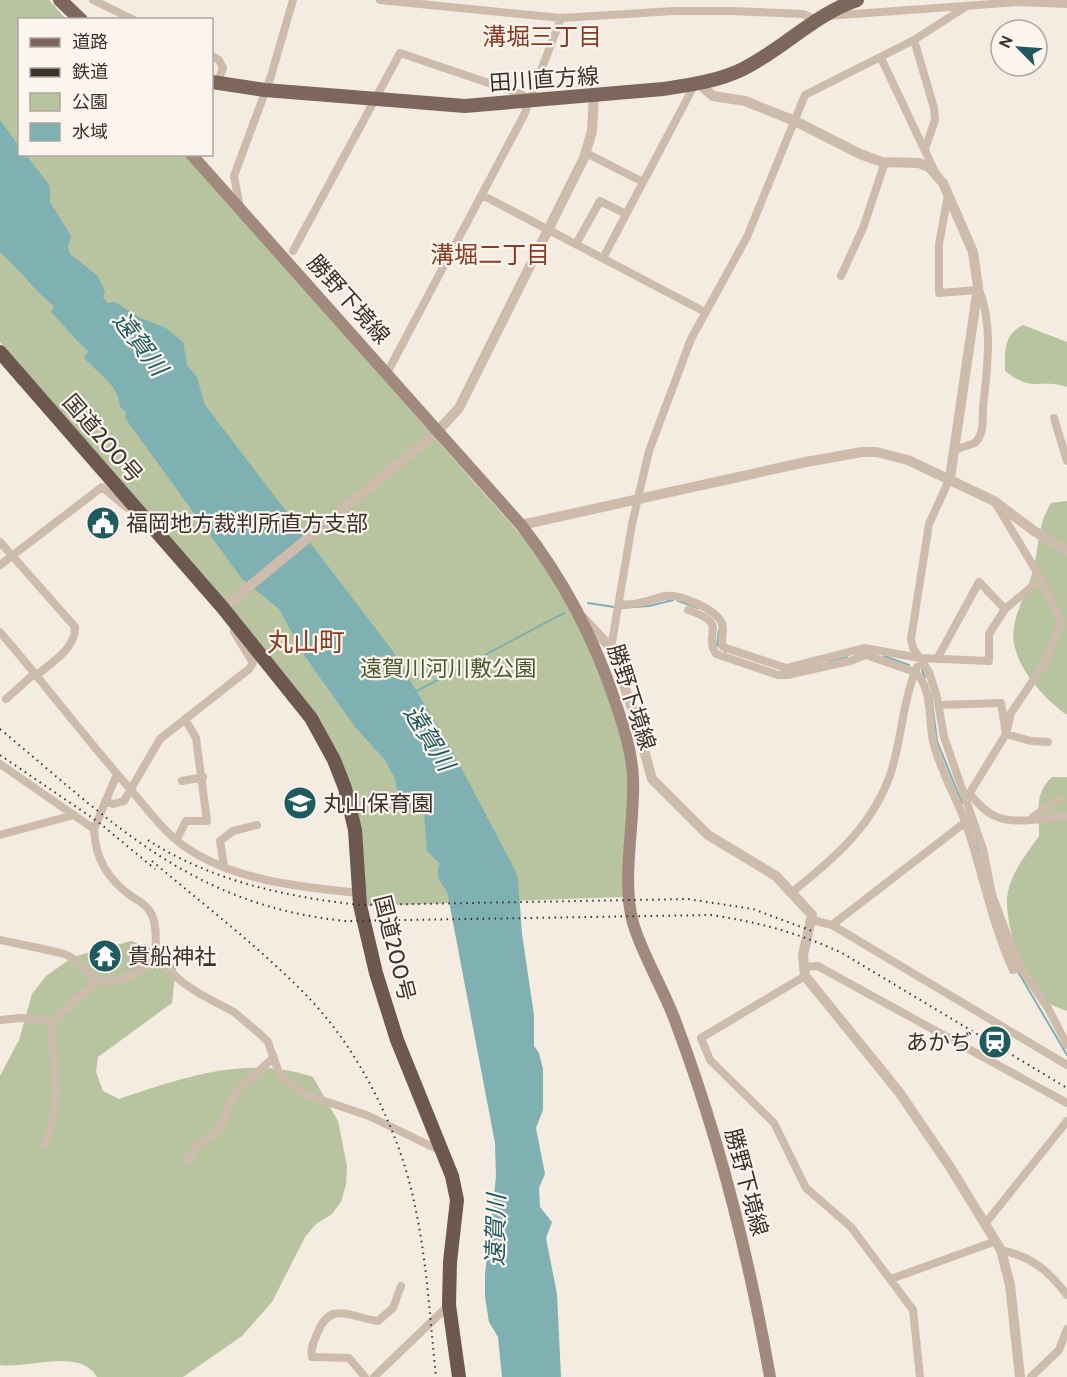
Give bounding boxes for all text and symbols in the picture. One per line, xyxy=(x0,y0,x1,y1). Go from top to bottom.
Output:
legend xyxy=(18,18,213,156)
north arrow xyxy=(989,18,1049,78)
district label: 溝堀三丁目 xyxy=(482,22,602,51)
text: 道路 xyxy=(72,31,108,53)
text: N xyxy=(995,33,1017,51)
text: 鉄道 xyxy=(72,61,108,83)
street label: 田川直方線 xyxy=(488,62,600,97)
text: 公園 xyxy=(72,91,108,113)
text: 水域 xyxy=(72,121,108,143)
district label: 溝堀二丁目 xyxy=(430,240,550,269)
street label: 勝野下境線 xyxy=(302,249,395,349)
water label: 遠賀川 xyxy=(107,306,175,384)
street label: 国道200号 xyxy=(57,389,148,488)
public building icon: 福岡地方裁判所直方支部 xyxy=(85,505,121,541)
place label: 福岡地方裁判所直方支部 xyxy=(126,510,368,537)
district label: 丸山町 xyxy=(267,626,345,658)
street label: 勝野下境線 xyxy=(602,641,661,754)
park label: 遠賀川河川敷公園 xyxy=(360,655,536,682)
water label: 遠賀川 xyxy=(398,700,462,778)
school or university icon: 丸山保育園 xyxy=(282,785,318,821)
place label: 丸山保育園 xyxy=(323,790,433,817)
street label: 国道200号 xyxy=(368,892,421,1004)
temple icon: 貴船神社 xyxy=(87,938,123,974)
place label: 貴船神社 xyxy=(128,943,216,970)
station icon: あかぢ xyxy=(977,1024,1013,1060)
place label: あかぢ xyxy=(906,1029,972,1056)
street label: 勝野下境線 xyxy=(719,1126,774,1239)
water label: 遠賀川 xyxy=(480,1191,511,1266)

